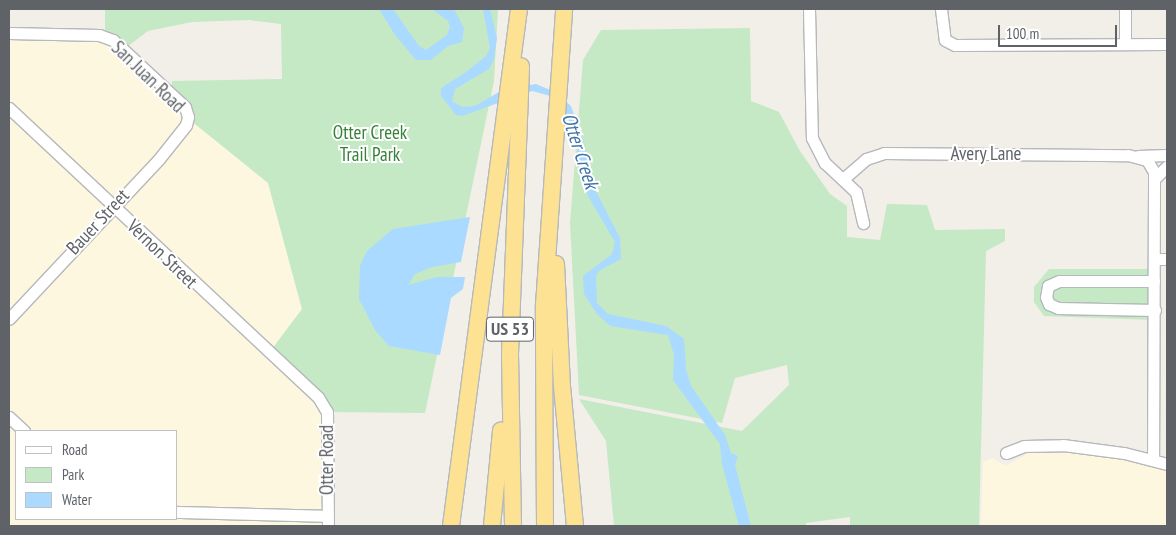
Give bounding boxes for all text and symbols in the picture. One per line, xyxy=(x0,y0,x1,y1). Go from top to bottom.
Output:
scale bar xyxy=(1001,15,1120,47)
text: 100 m xyxy=(1006,24,1039,43)
street label: San Juan Road xyxy=(107,36,189,118)
water label: Otter Creek xyxy=(556,110,604,192)
park label: Otter Creek Trail Park xyxy=(333,122,407,166)
street label: Avery Lane xyxy=(950,143,1022,165)
street label: Bauer Street xyxy=(62,185,134,259)
street label: Vernon Street xyxy=(122,215,202,293)
road number: US 53 xyxy=(485,314,535,344)
street label: Otter Road xyxy=(316,425,338,495)
legend xyxy=(15,430,178,520)
text: Road xyxy=(62,440,88,459)
text: Park xyxy=(62,465,84,484)
text: Water xyxy=(62,490,92,509)

